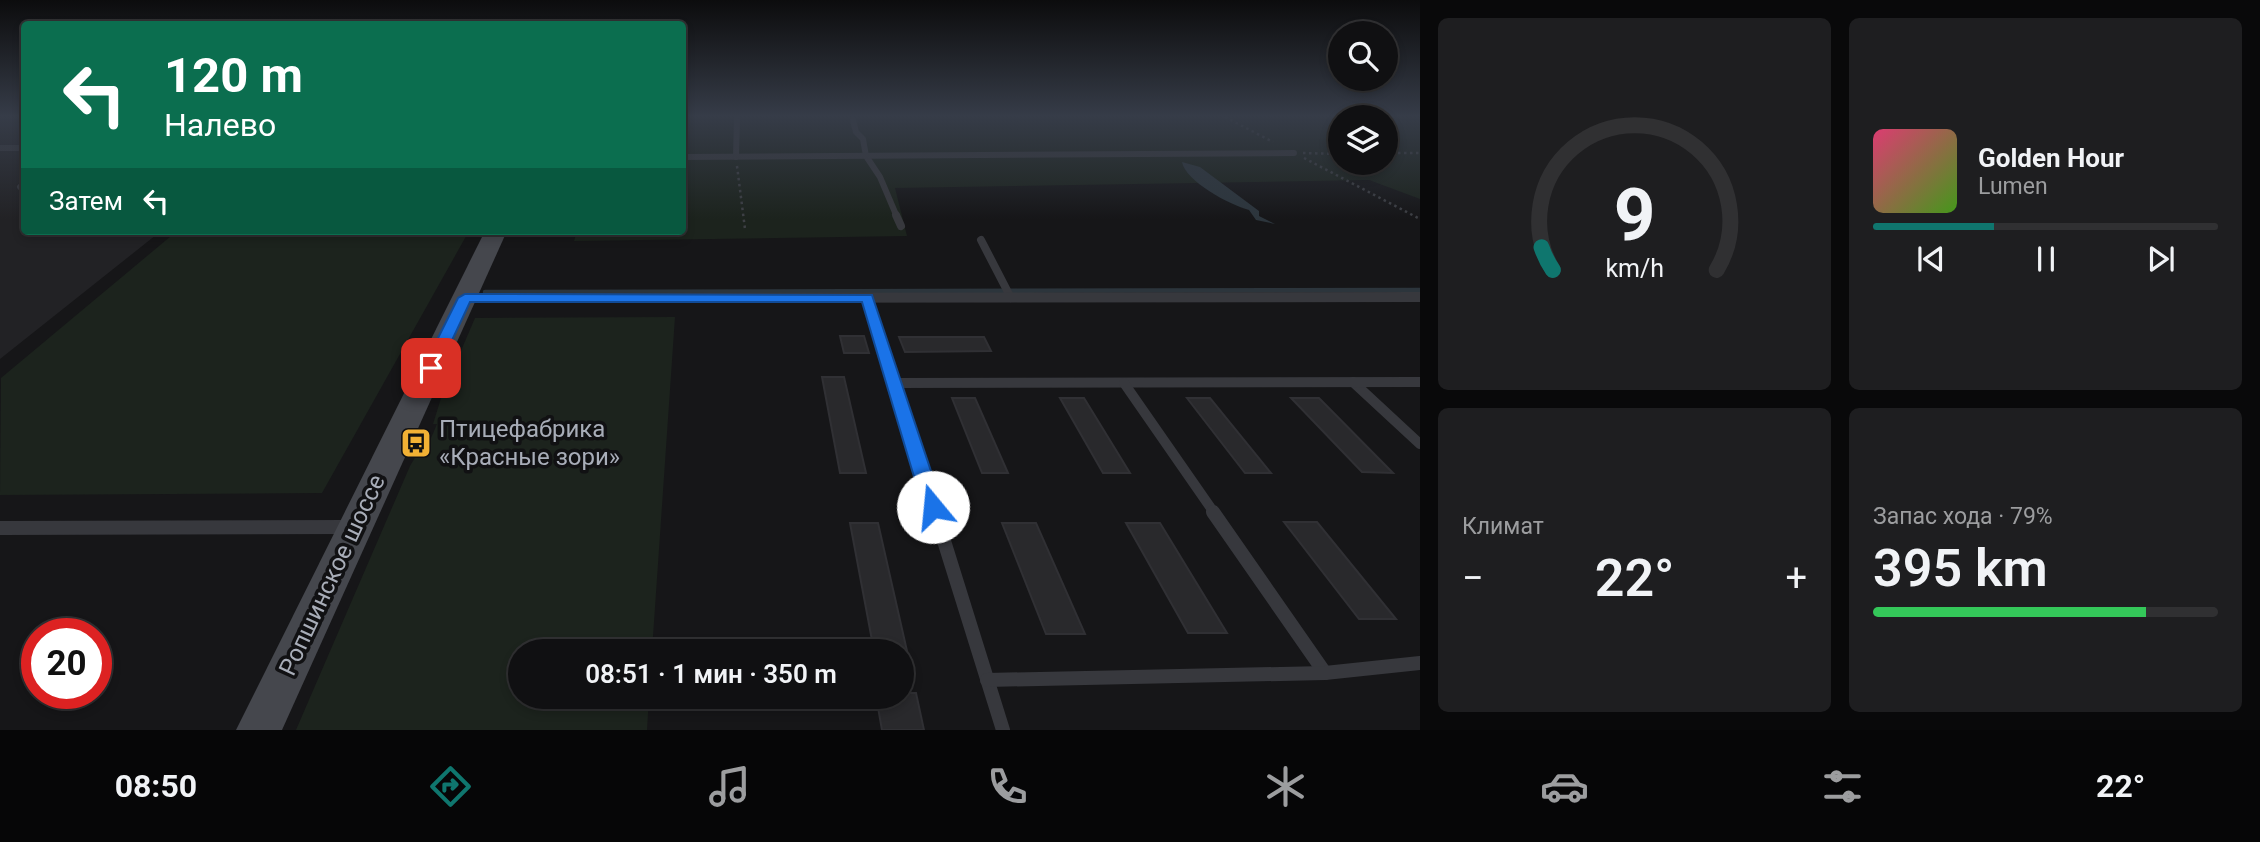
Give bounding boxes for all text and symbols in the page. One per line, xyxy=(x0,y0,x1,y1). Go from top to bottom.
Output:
map controls xyxy=(1328,21,1398,175)
button: search xyxy=(1328,21,1398,91)
text: 120 m xyxy=(164,47,303,104)
icon: left xyxy=(49,49,140,140)
button: layers xyxy=(1328,105,1398,175)
text: Налево xyxy=(164,106,276,144)
text: Golden Hour xyxy=(1978,143,2124,173)
text: 9 xyxy=(1614,172,1655,258)
text: Lumen xyxy=(1978,173,2048,200)
icon: left xyxy=(137,182,175,220)
text: Затем xyxy=(49,186,123,216)
icon: previous xyxy=(1912,240,1950,278)
icon: pause xyxy=(2027,240,2065,278)
icon: next xyxy=(2142,240,2180,278)
text: km/h xyxy=(1605,254,1664,283)
pin xyxy=(401,338,461,398)
icon: arrive xyxy=(412,349,450,387)
place label: Птицефабрика «Красные зори» xyxy=(439,415,620,471)
bus stop icon: Птицефабрика «Красные зори» xyxy=(399,426,433,460)
street label: Ропшинское шоссе xyxy=(273,470,391,680)
position arrow xyxy=(896,470,970,544)
text: Запас хода · 79% xyxy=(1873,503,2053,530)
text: Климат xyxy=(1462,513,1544,540)
text: 395 km xyxy=(1873,538,2048,599)
text: 22° xyxy=(1595,548,1674,609)
text: − xyxy=(1462,556,1484,600)
text: + xyxy=(1785,556,1807,600)
speed limit sign: 20 xyxy=(21,618,112,709)
text: 08:51 · 1 мин · 350 m xyxy=(585,659,837,689)
icon: directions xyxy=(426,762,475,811)
icon: music xyxy=(705,762,754,811)
icon: phone xyxy=(983,762,1032,811)
icon: climate xyxy=(1261,762,1310,811)
icon: car xyxy=(1540,762,1589,811)
icon: filters xyxy=(1818,762,1867,811)
text: 08:50 xyxy=(115,767,197,805)
text: 22° xyxy=(2096,767,2145,805)

